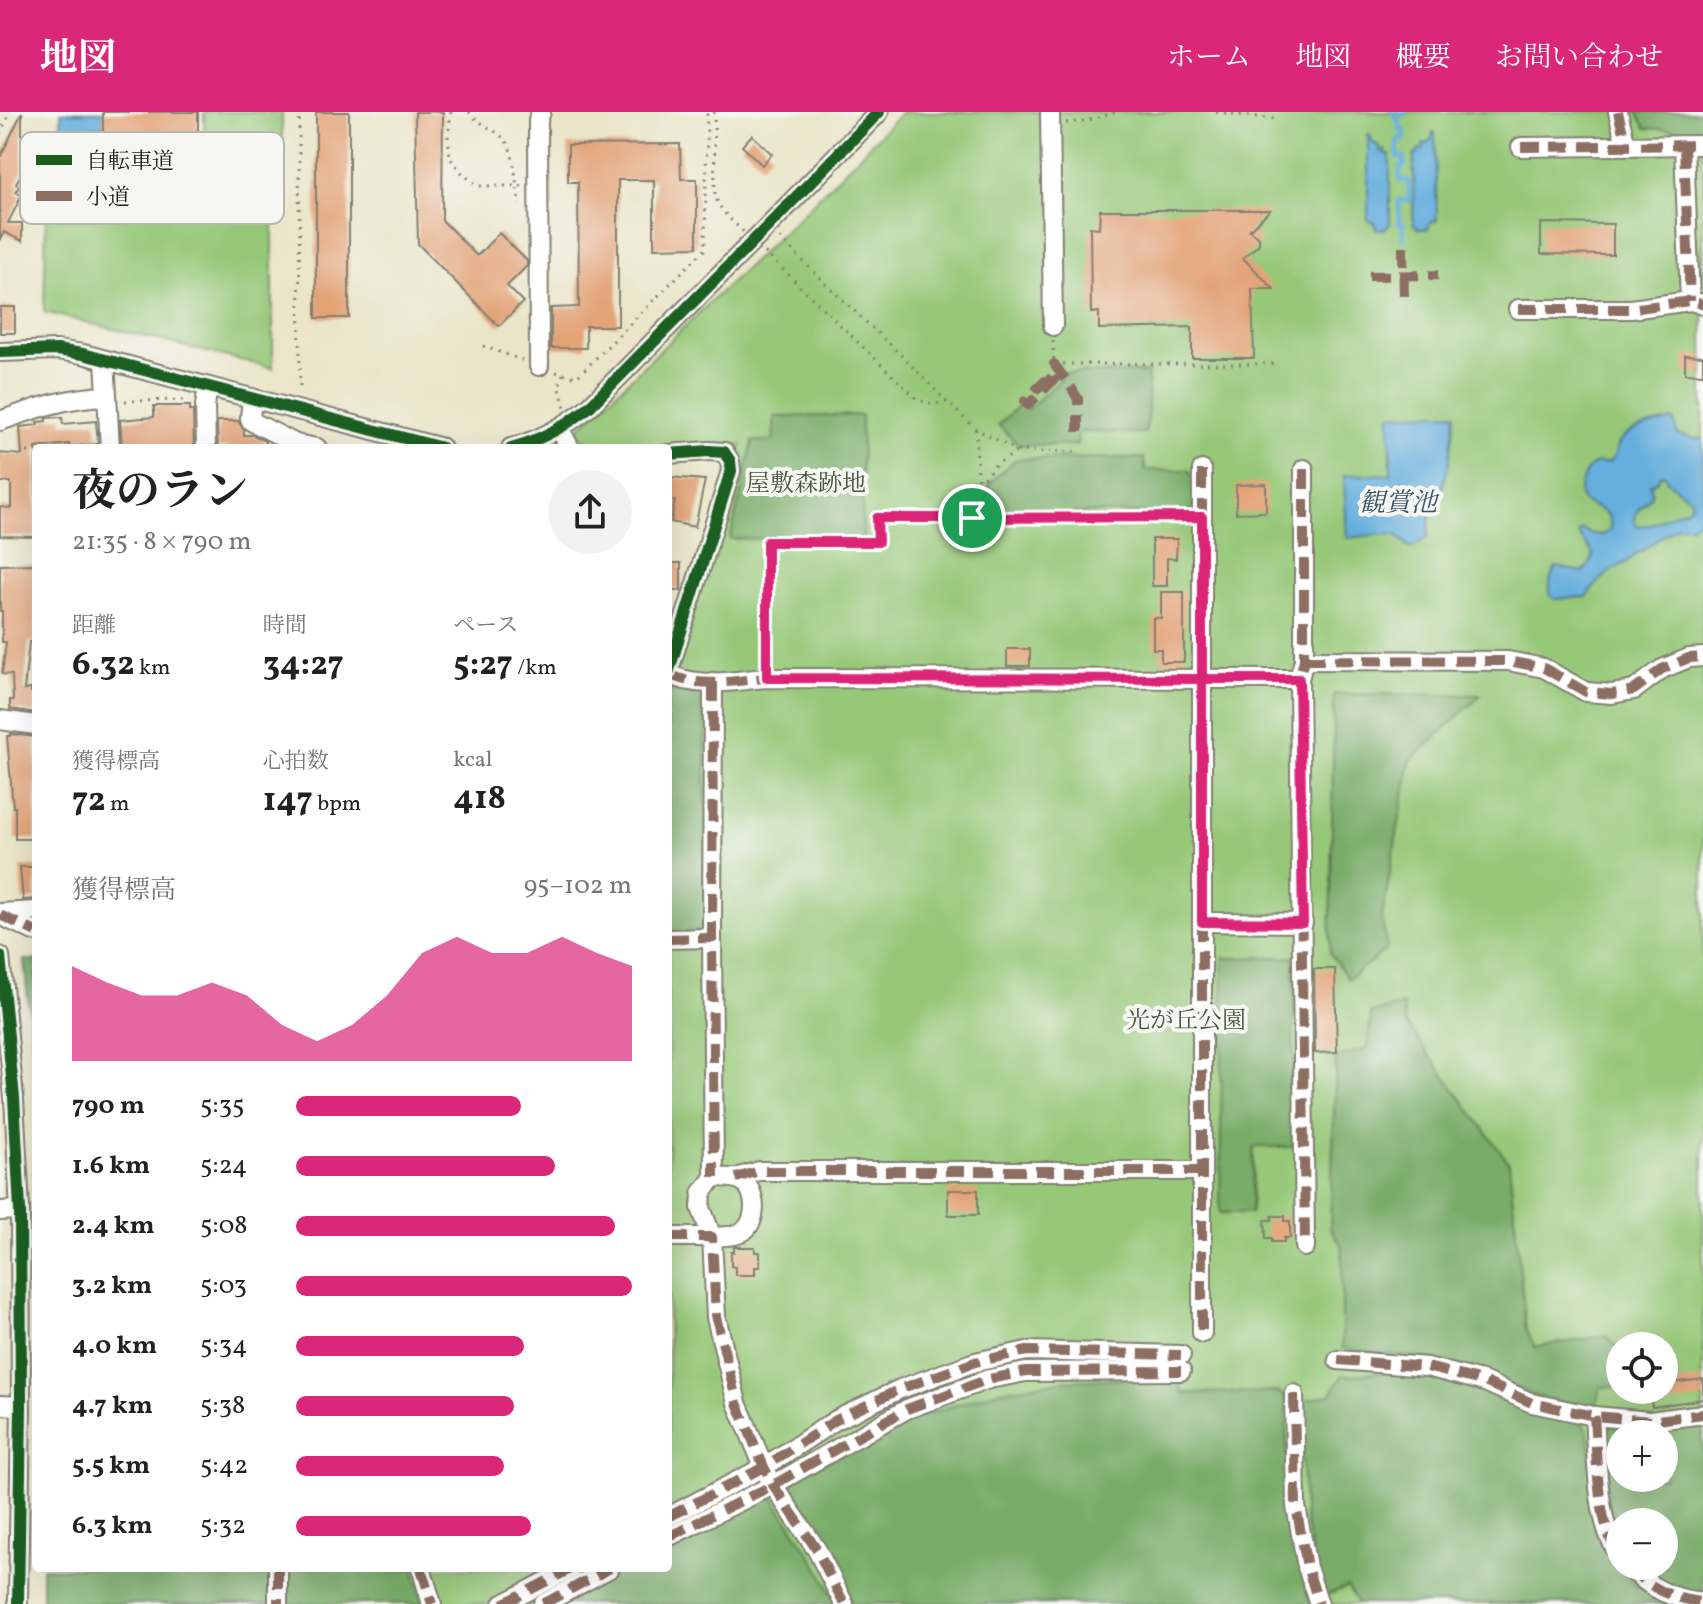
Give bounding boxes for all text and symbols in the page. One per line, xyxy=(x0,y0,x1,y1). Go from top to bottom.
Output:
text: 地図 xyxy=(40,34,116,87)
text: ホーム xyxy=(1167,39,1251,78)
text: 地図 xyxy=(1295,39,1351,78)
text: 概要 xyxy=(1395,39,1451,78)
text: お問い合わせ xyxy=(1495,39,1663,78)
legend xyxy=(20,132,284,224)
text: 自転車道 xyxy=(86,147,174,178)
text: 小道 xyxy=(86,183,130,214)
text: 夜のラン xyxy=(72,463,248,524)
park label: 屋敷森跡地 xyxy=(746,468,866,502)
button: share xyxy=(548,470,632,554)
pin xyxy=(938,484,1006,552)
water label: 観賞池 xyxy=(1359,486,1440,522)
icon: arrive xyxy=(950,496,994,540)
text: 21:35 · 8 × 790 m xyxy=(72,524,252,560)
text: 距離 xyxy=(72,611,116,642)
text: 時間 xyxy=(263,611,307,642)
text: ペース xyxy=(453,611,518,642)
text: 6.32 xyxy=(72,642,135,689)
text: 34:27 xyxy=(263,642,344,689)
text: 5:27 xyxy=(453,642,513,689)
text: km xyxy=(135,653,171,684)
text: /km xyxy=(513,653,557,684)
text: kcal xyxy=(453,745,492,776)
text: 獲得標高 xyxy=(72,747,160,778)
text: 心拍数 xyxy=(263,747,329,778)
text: 418 xyxy=(453,776,506,823)
text: 72 xyxy=(72,778,106,825)
text: 147 xyxy=(263,778,313,825)
text: m xyxy=(106,789,129,820)
text: bpm xyxy=(313,789,361,820)
text: 95–102 m xyxy=(524,868,632,904)
text: 獲得標高 xyxy=(72,873,176,909)
park label: 光が丘公園 xyxy=(1126,1005,1246,1039)
text: 790 m xyxy=(72,1088,145,1124)
text: 5:35 xyxy=(200,1088,245,1124)
text: 1.6 km xyxy=(72,1148,150,1184)
text: 5:24 xyxy=(200,1148,247,1184)
text: 2.4 km xyxy=(72,1208,155,1244)
text: 5:08 xyxy=(200,1208,247,1244)
text: 3.2 km xyxy=(72,1268,152,1304)
text: 5:03 xyxy=(200,1268,247,1304)
text: 4.0 km xyxy=(72,1328,157,1364)
text: 5:34 xyxy=(200,1328,248,1364)
map controls xyxy=(1606,1332,1678,1580)
button: locate xyxy=(1606,1332,1678,1404)
text: 4.7 km xyxy=(72,1388,153,1424)
text: 5:38 xyxy=(200,1388,245,1424)
button: + xyxy=(1606,1420,1678,1492)
text: 5.5 km xyxy=(72,1448,150,1484)
text: 5:42 xyxy=(200,1448,248,1484)
text: 6.3 km xyxy=(72,1508,153,1544)
text: 5:32 xyxy=(200,1508,246,1544)
button: − xyxy=(1606,1508,1678,1580)

